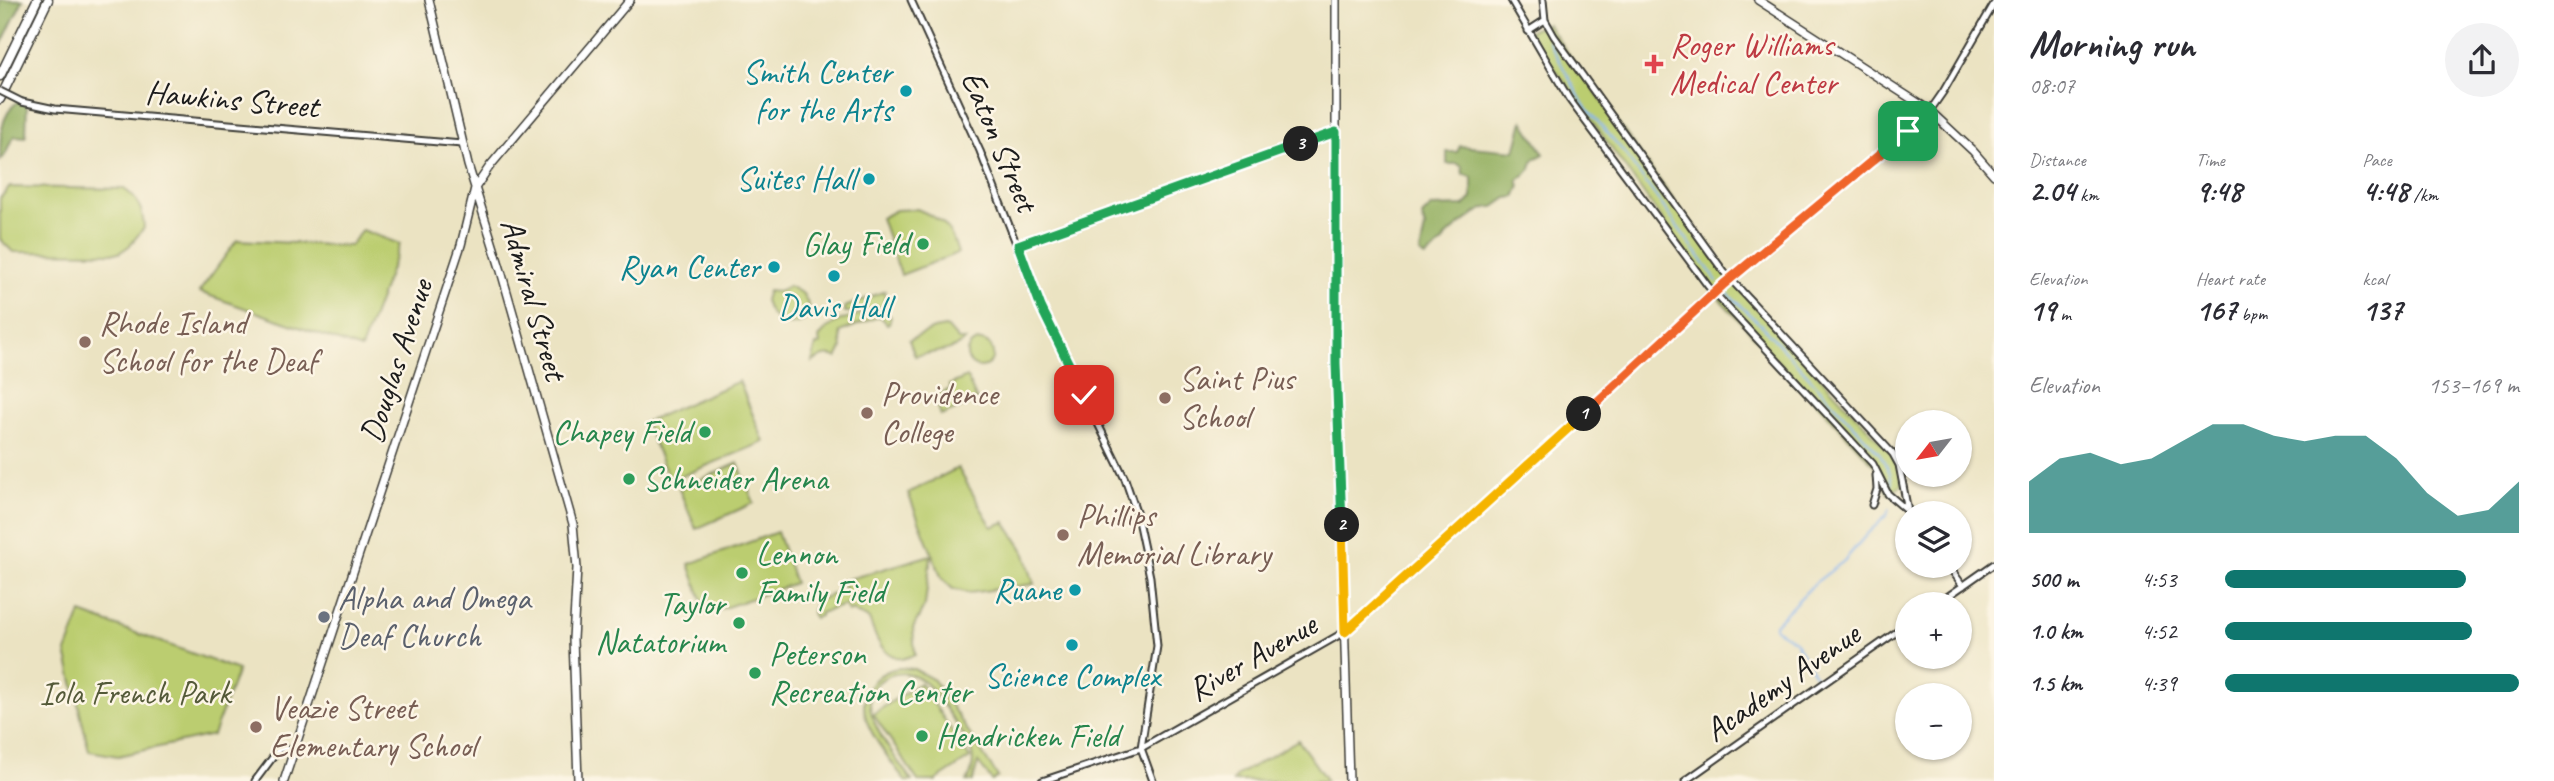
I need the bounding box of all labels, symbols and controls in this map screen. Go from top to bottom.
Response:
text: Morning run [2029,21,2195,68]
button: share [2445,23,2519,97]
place label: Roger Williams Medical Center [1670,24,1840,104]
place label: Smith Center for the Arts [742,51,895,131]
marker: Roger Williams Medical Center [1644,54,1664,74]
street label: Eaton Street [952,64,1050,220]
street label: Hawkins Street [144,71,323,128]
text: 08:07 [2029,71,2075,100]
marker: Smith Center for the Arts [898,83,914,99]
pin [1878,101,1938,161]
icon: arrive [1889,112,1927,150]
pin: 3 [1284,127,1318,162]
text: 3 [1296,131,1305,155]
text: Distance [2029,148,2086,172]
text: Time [2196,148,2225,172]
text: Pace [2362,148,2392,172]
place label: Suites Hall [736,158,860,200]
marker: Suites Hall [861,171,877,187]
text: 2.04 [2029,172,2075,210]
text: 9:48 [2196,172,2242,210]
text: 4:48 [2362,172,2409,210]
text: km [2075,183,2099,207]
text: /km [2409,183,2438,207]
street label: Admiral Street [491,214,578,387]
place label: Glay Field [803,223,914,265]
marker: Glay Field [915,236,931,252]
place label: Ryan Center [619,246,762,288]
marker: Ryan Center [766,259,782,275]
text: Elevation [2029,267,2087,291]
text: Heart rate [2196,267,2265,291]
text: kcal [2362,267,2387,291]
marker: Davis Hall [826,268,842,284]
street label: Douglas Avenue [350,272,443,448]
place label: Davis Hall [778,286,896,328]
text: 19 [2029,291,2056,329]
text: 167 [2196,291,2237,329]
text: 137 [2362,291,2403,329]
place label: Rhode Island School for the Deaf [99,302,323,382]
text: m [2056,302,2071,326]
text: bpm [2237,302,2267,326]
marker: Rhode Island School for the Deaf [77,334,93,350]
place label: Saint Pius School [1179,358,1297,438]
pin [1054,365,1114,425]
text: Elevation [2029,371,2100,400]
text: 153–169 m [2428,371,2519,400]
place label: Providence College [881,373,1000,453]
icon: check [1065,376,1103,414]
marker: Saint Pius School [1157,390,1173,406]
pin: 1 [1566,396,1602,432]
text: 1 [1579,401,1588,425]
marker: Providence College [859,405,875,421]
north arrow [1895,410,1972,486]
map controls [1895,410,1972,760]
place label: Chapey Field [552,411,696,453]
marker: Chapey Field [697,424,713,440]
place label: Schneider Arena [643,458,829,500]
marker: Schneider Arena [621,471,637,487]
place label: Phillips Memorial Library [1077,495,1274,575]
button: layers [1895,501,1972,578]
pin: 2 [1324,508,1360,542]
text: 2 [1337,512,1346,536]
marker: Phillips Memorial Library [1055,527,1071,543]
place label: Lennon Family Field [756,533,890,613]
marker: Lennon Family Field [734,565,750,581]
text: 500 m [2029,565,2078,594]
text: 4:53 [2141,565,2177,594]
place label: Ruane [993,569,1063,611]
place label: Alpha and Omega Deaf Church [338,577,533,657]
marker: Ruane [1067,582,1083,598]
place label: Taylor Natatorium [595,583,728,663]
button: + [1895,592,1972,669]
street label: River Avenue [1180,602,1326,711]
marker: Alpha and Omega Deaf Church [316,609,332,625]
street label: Academy Avenue [1696,612,1870,751]
marker: Taylor Natatorium [731,615,747,631]
text: 1.0 km [2029,617,2083,646]
text: 4:52 [2141,617,2177,646]
place label: Peterson Recreation Center [769,633,974,713]
marker: Science Complex [1064,637,1080,653]
place label: Science Complex [984,655,1163,697]
marker: Peterson Recreation Center [747,665,763,681]
text: 1.5 km [2029,669,2082,698]
text: 4:39 [2141,669,2177,698]
park label: Iola French Park [40,672,233,714]
button: − [1895,683,1972,760]
place label: Veazie Street Elementary School [270,687,481,767]
place label: Hendricken Field [936,715,1124,757]
marker: Veazie Street Elementary School [248,719,264,735]
marker: Hendricken Field [914,728,930,744]

